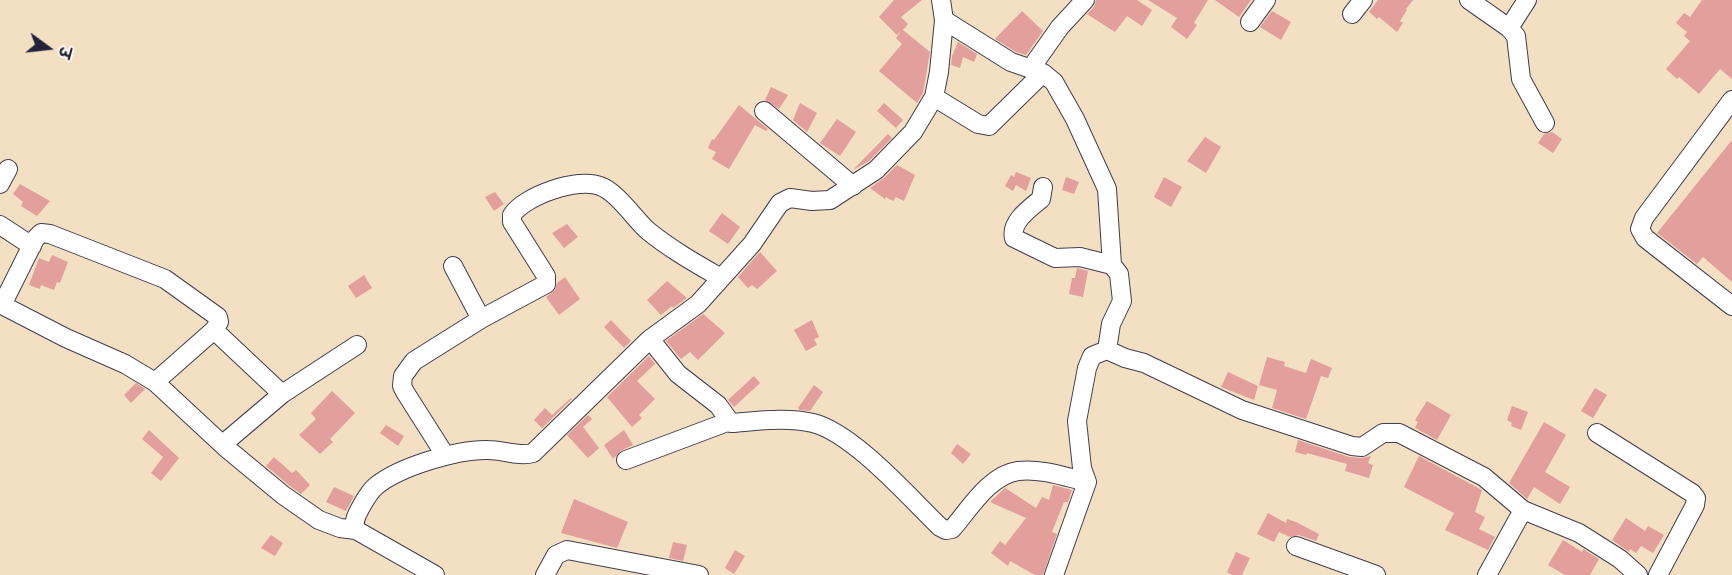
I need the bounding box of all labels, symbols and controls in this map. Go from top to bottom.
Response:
north arrow [18,18,78,78]
text: उ [53,45,77,61]

